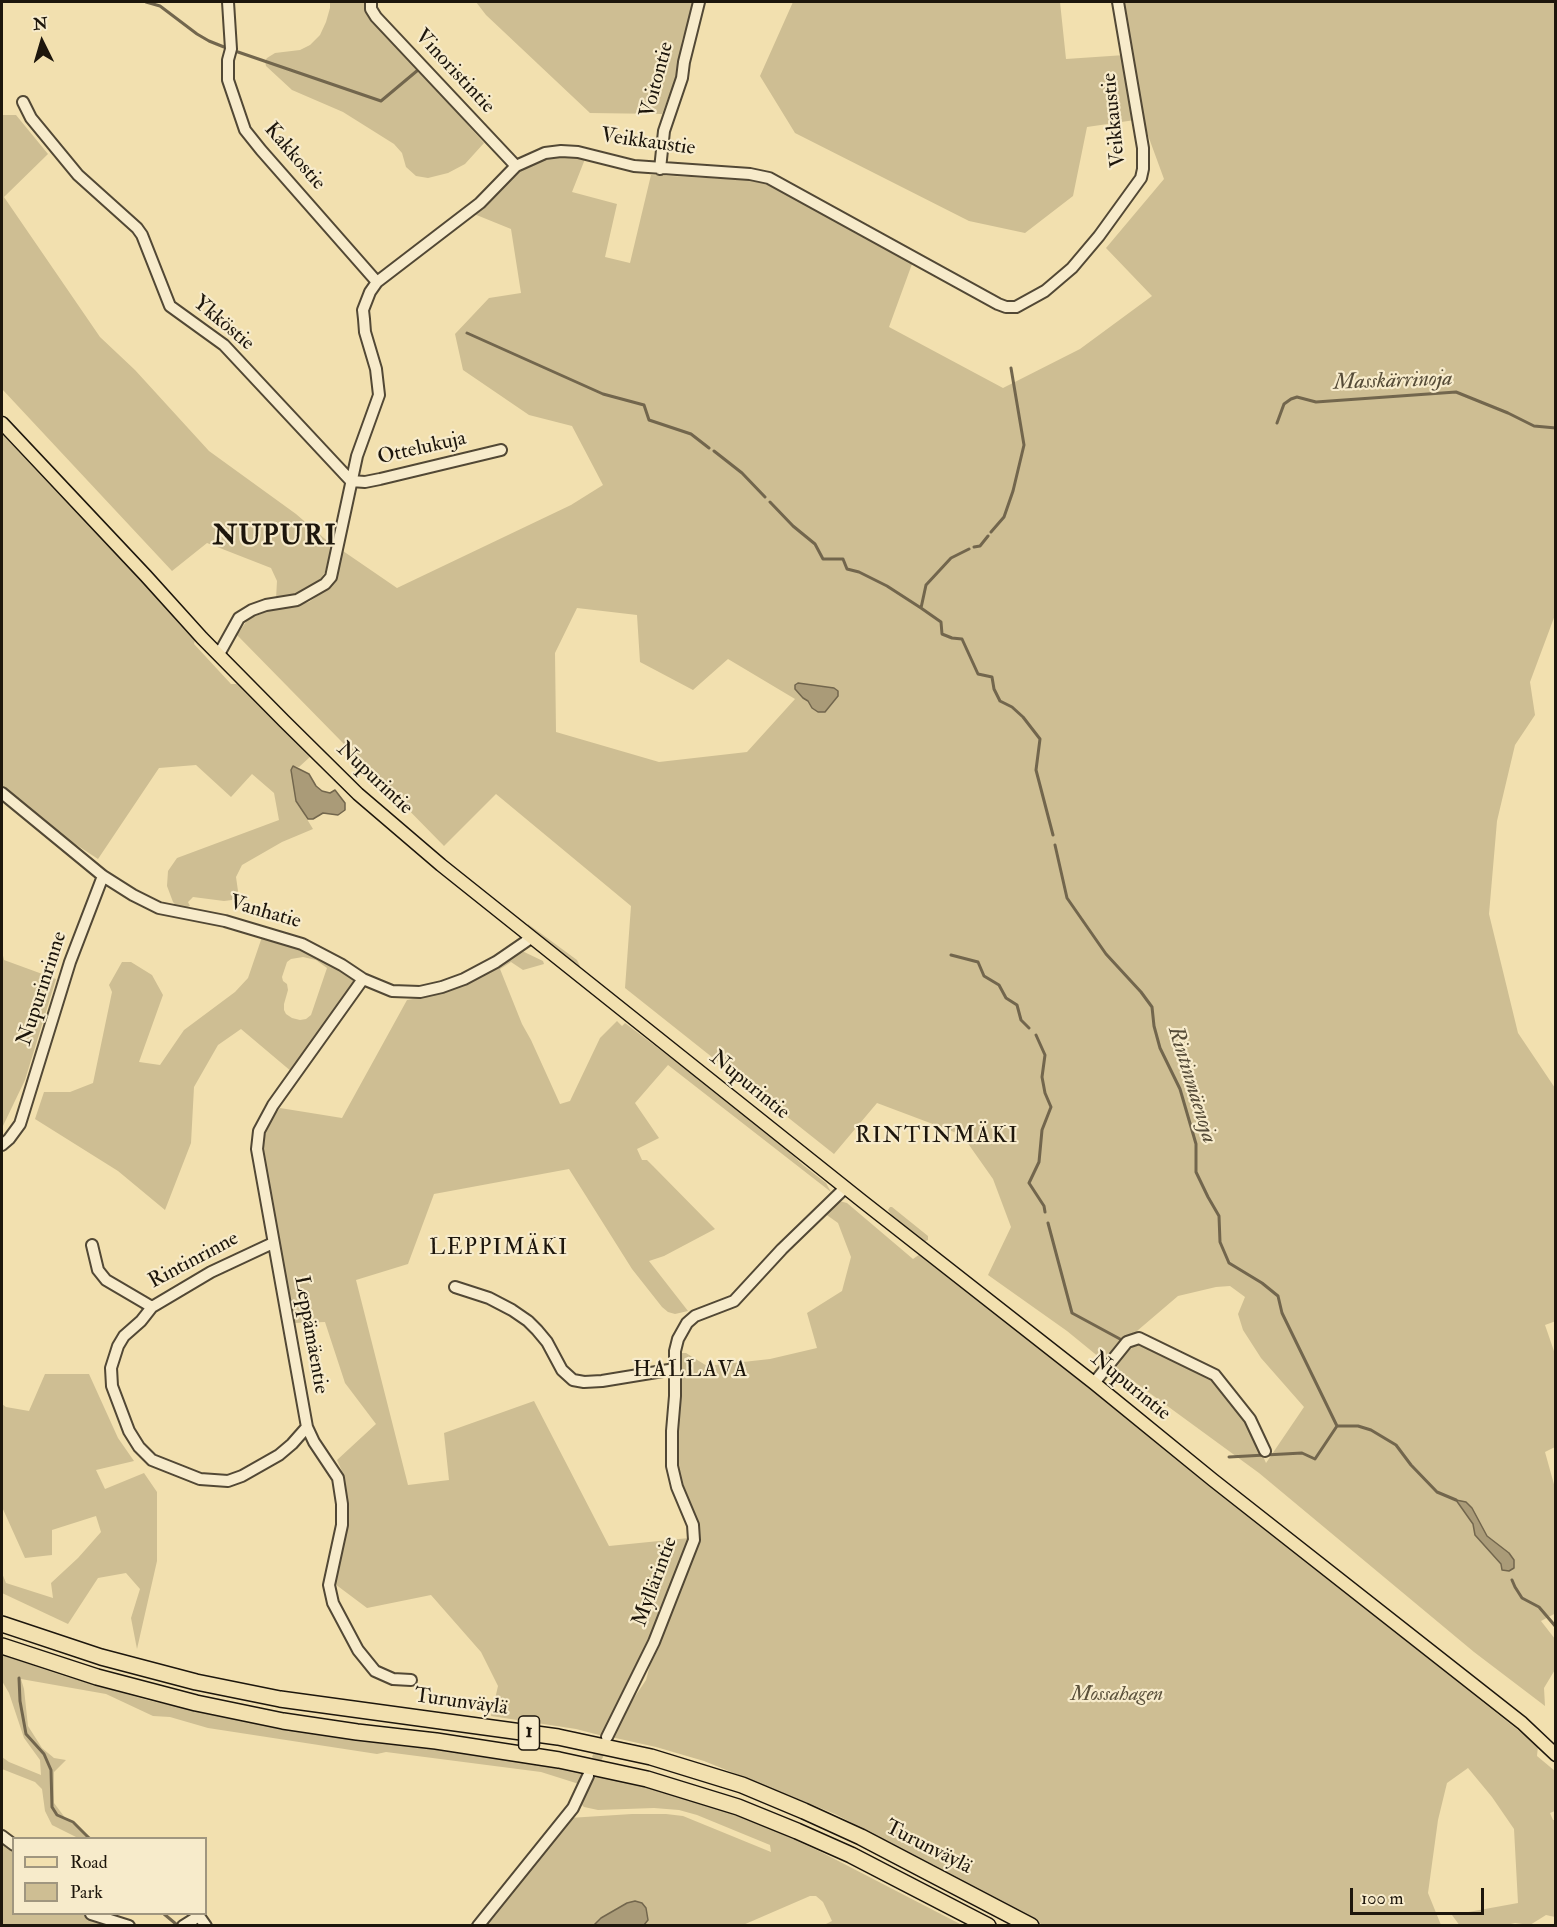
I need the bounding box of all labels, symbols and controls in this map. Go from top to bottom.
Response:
north arrow [12,12,72,72]
text: N [32,13,48,35]
street label: Vinoristintie [409,25,499,119]
street label: Voitontie [636,39,680,121]
street label: Veikkaustie [1098,71,1132,169]
street label: Kakkostie [258,118,330,196]
street label: Veikkaustie [599,124,697,162]
street label: Ykköstie [187,291,259,357]
water label: Masskärrinoja [1333,367,1453,397]
street label: Ottelukuja [375,427,469,471]
district label: NUPURI [213,522,337,554]
street label: Nupurintie [330,737,418,821]
street label: Vanhatie [226,891,304,935]
street label: Nupurinrinne [13,929,73,1049]
water label: Rintinmäenoja [1161,1023,1221,1147]
street label: Nupurintie [704,1046,794,1126]
district label: RINTINMÄKI [855,1124,1019,1150]
street label: Rintinrinne [145,1227,243,1295]
district label: LEPPIMÄKI [429,1236,569,1262]
street label: Leppämäentie [287,1274,333,1396]
street label: Nupurintie [1085,1347,1175,1427]
district label: HALLAVA [633,1358,749,1384]
street label: Myllärintie [628,1534,684,1630]
park label: Mossahagen [1071,1682,1163,1708]
street label: Turunväylä [413,1684,509,1722]
road number: 1 [518,1716,540,1750]
street label: Turunväylä [880,1815,976,1881]
legend [12,1837,207,1915]
text: Road [70,1851,108,1874]
scale bar [1353,1876,1486,1914]
text: Park [70,1881,103,1904]
text: 100 m [1361,1887,1404,1910]

